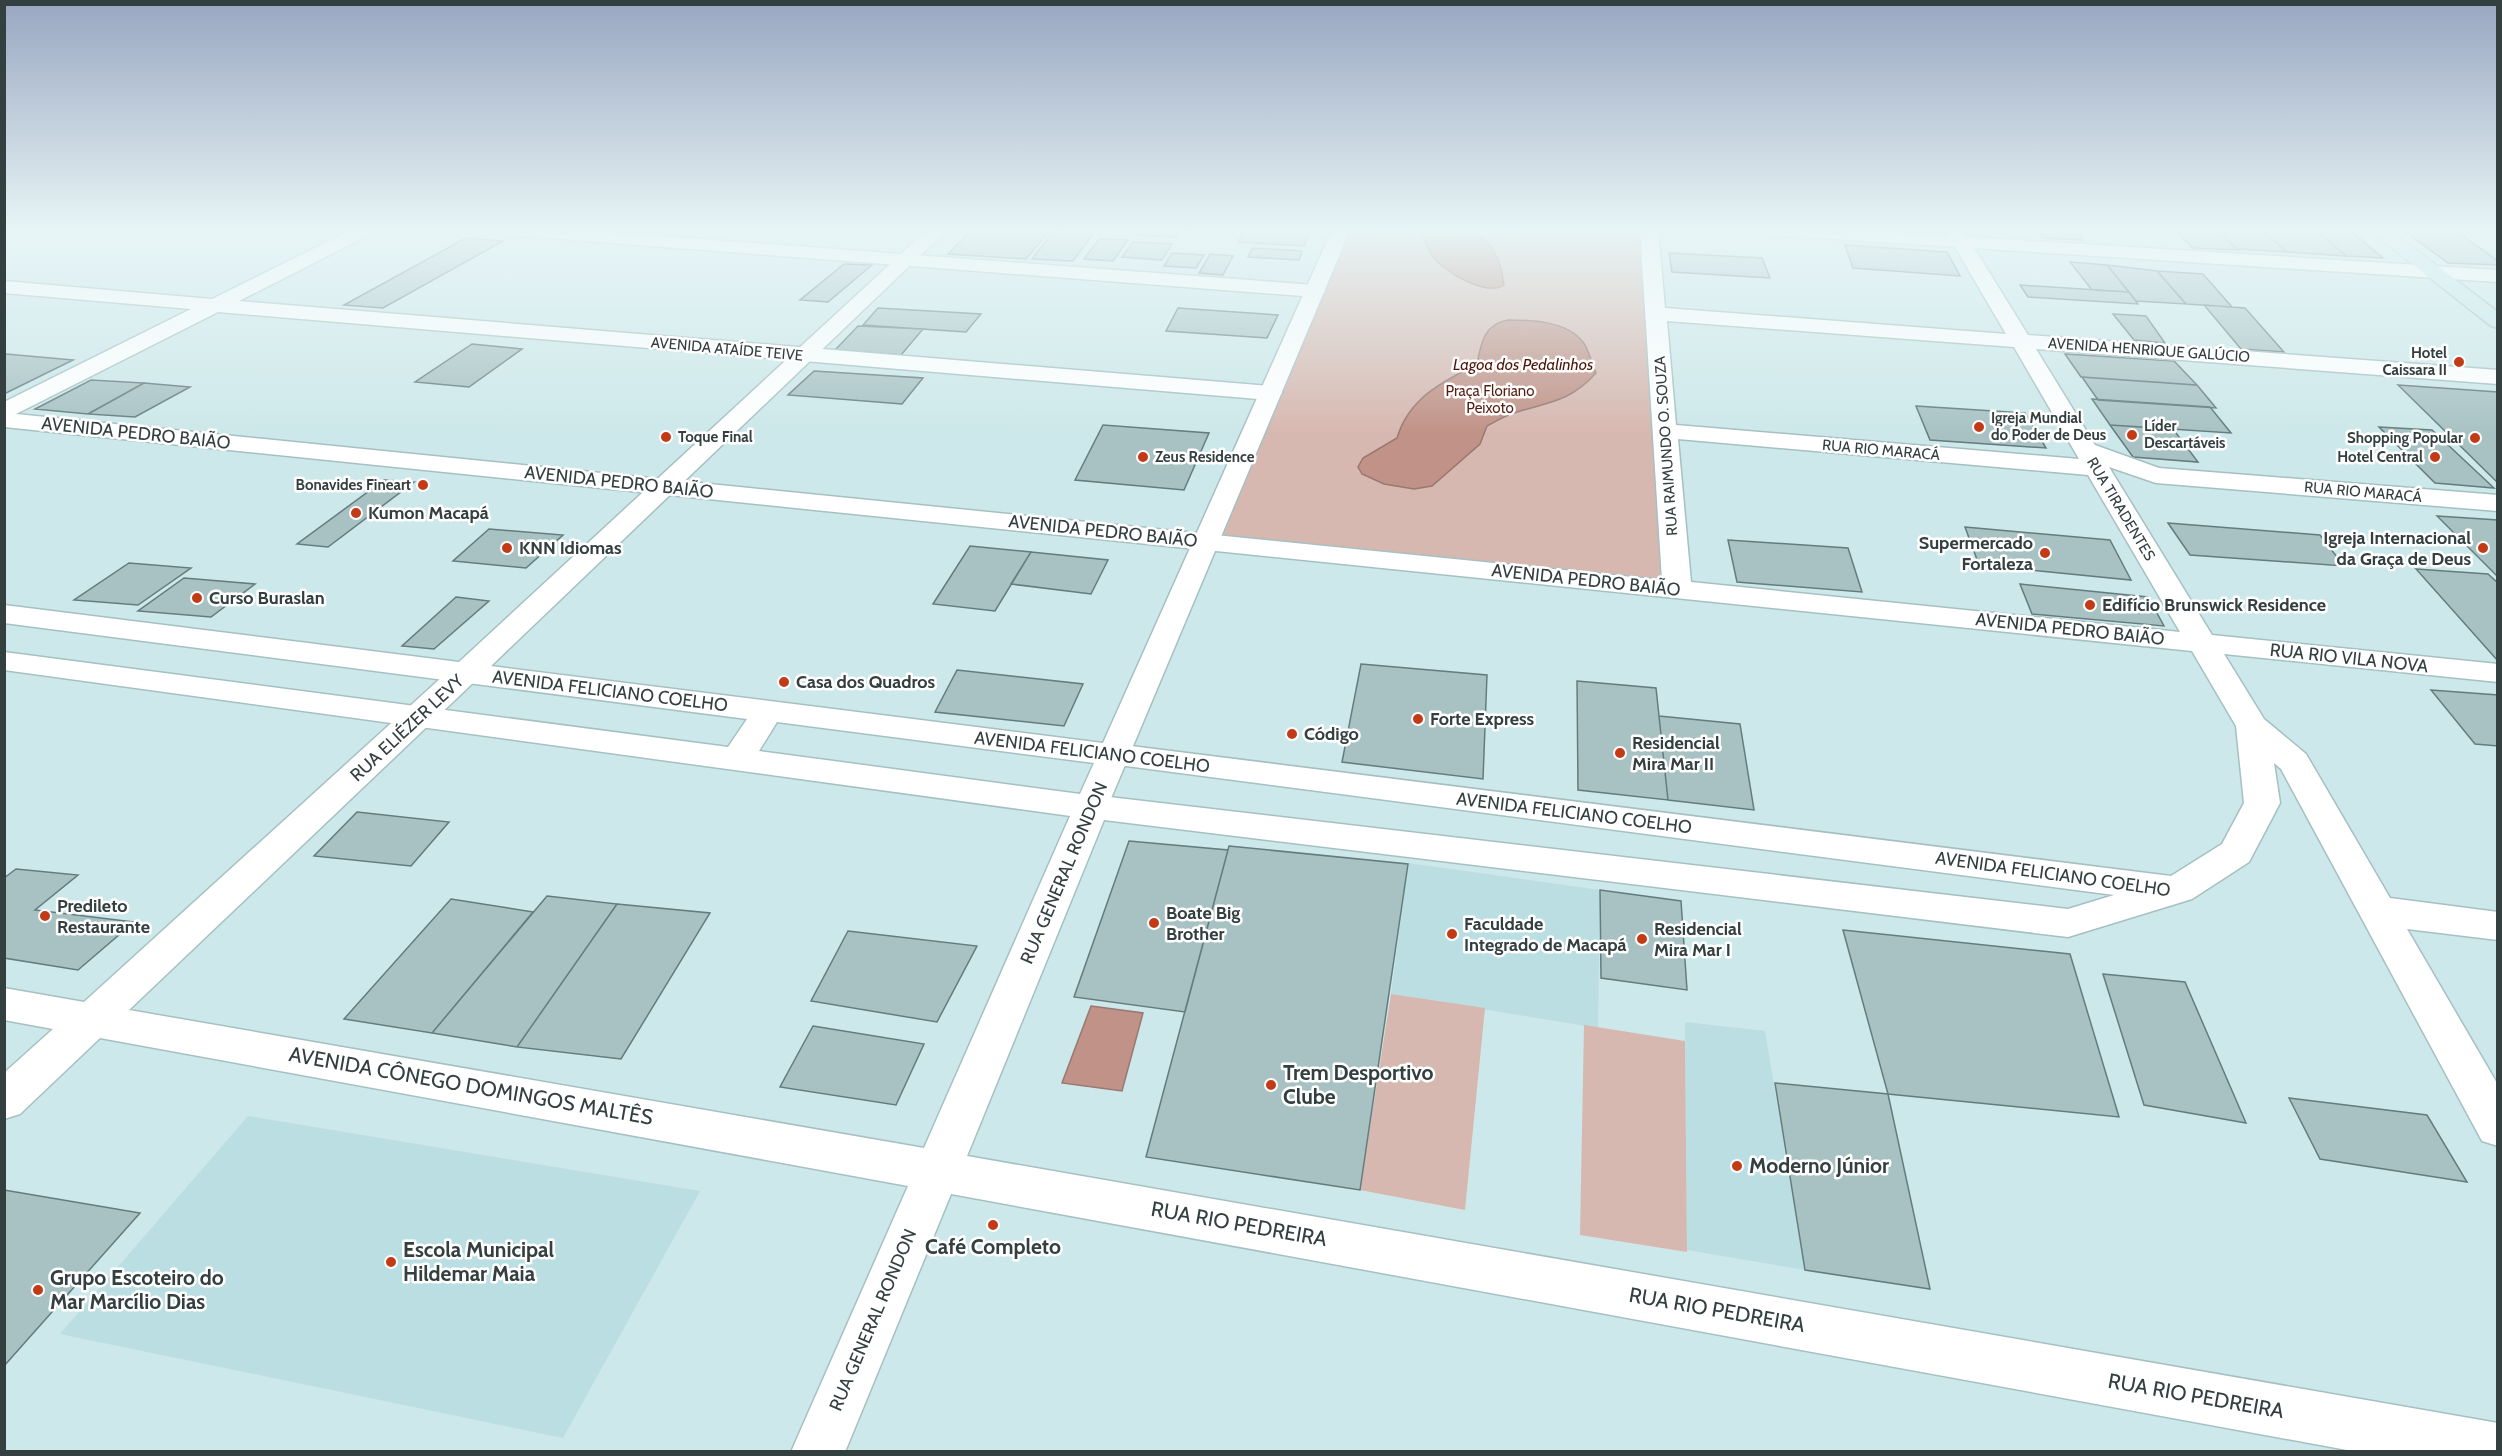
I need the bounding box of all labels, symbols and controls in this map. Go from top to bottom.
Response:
street label: AVENIDA ATAÍDE TEIVE [650,332,804,365]
street label: AVENIDA HENRIQUE GALÚCIO [2048,333,2251,366]
place label: Hotel Caissara II [2382,344,2447,379]
water label: Lagoa dos Pedalinhos [1453,355,1593,374]
street label: RUA RAIMUNDO O. SOUZA [1651,355,1681,536]
marker: Hotel Caissara II [2452,355,2466,369]
park label: Praça Floriano Peixoto [1446,382,1535,417]
place label: Igreja Mundial do Poder de Deus [1991,409,2106,444]
street label: AVENIDA PEDRO BAIÃO [41,412,232,454]
place label: Líder Descartáveis [2144,417,2225,452]
marker: Igreja Mundial do Poder de Deus [1972,420,1986,434]
place label: Toque Final [678,428,753,446]
marker: Líder Descartáveis [2125,428,2139,442]
place label: Shopping Popular [2347,429,2463,447]
marker: Toque Final [659,430,673,444]
marker: Shopping Popular [2468,431,2482,445]
street label: RUA RIO MARACÁ [1821,435,1941,464]
place label: Zeus Residence [1155,448,1255,466]
place label: Hotel Central [2337,448,2423,466]
marker: Zeus Residence [1136,450,1150,464]
marker: Hotel Central [2428,450,2442,464]
street label: RUA TIRADENTES [2083,454,2159,564]
street label: AVENIDA PEDRO BAIÃO [524,461,715,503]
place label: Bonavides Fineart [296,476,411,494]
street label: RUA RIO MARACÁ [2303,477,2423,506]
marker: Bonavides Fineart [416,478,430,492]
place label: Kumon Macapá [368,502,489,524]
marker: Kumon Macapá [349,506,363,520]
street label: AVENIDA PEDRO BAIÃO [1008,510,1199,552]
place label: Igreja Internacional da Graça de Deus [2323,527,2471,570]
place label: Supermercado Fortaleza [1919,532,2033,575]
place label: KNN Idiomas [519,537,622,559]
marker: KNN Idiomas [500,541,514,555]
marker: Igreja Internacional da Graça de Deus [2476,541,2490,555]
marker: Supermercado Fortaleza [2038,546,2052,560]
street label: AVENIDA PEDRO BAIÃO [1491,559,1682,601]
place label: Curso Buraslan [209,587,325,609]
marker: Curso Buraslan [190,591,204,605]
place label: Edifício Brunswick Residence [2102,594,2326,616]
marker: Edifício Brunswick Residence [2083,598,2097,612]
street label: AVENIDA PEDRO BAIÃO [1975,608,2166,650]
street label: RUA RIO VILA NOVA [2269,639,2429,677]
street label: AVENIDA FELICIANO COELHO [491,666,729,716]
street label: RUA ELIÉZER LEVY [346,669,469,786]
place label: Casa dos Quadros [796,671,936,693]
marker: Casa dos Quadros [777,675,791,689]
place label: Forte Express [1430,708,1535,730]
marker: Forte Express [1411,712,1425,726]
place label: Código [1304,723,1359,745]
street label: AVENIDA FELICIANO COELHO [973,727,1211,777]
marker: Código [1285,727,1299,741]
place label: Residencial Mira Mar II [1632,732,1720,775]
marker: Residencial Mira Mar II [1613,746,1627,760]
street label: RUA GENERAL RONDON [1016,779,1112,967]
street label: AVENIDA FELICIANO COELHO [1455,788,1693,838]
street label: AVENIDA FELICIANO COELHO [1934,847,2172,901]
place label: Predileto Restaurante [57,895,150,938]
place label: Boate Big Brother [1166,902,1240,945]
marker: Predileto Restaurante [38,909,52,923]
place label: Faculdade Integrado de Macapá [1464,913,1627,956]
marker: Boate Big Brother [1147,916,1161,930]
place label: Residencial Mira Mar I [1654,918,1742,961]
marker: Faculdade Integrado de Macapá [1445,927,1459,941]
marker: Residencial Mira Mar I [1635,932,1649,946]
street label: AVENIDA CÔNEGO DOMINGOS MALTÊS [287,1041,655,1130]
place label: Trem Desportivo Clube [1283,1060,1434,1109]
marker: Trem Desportivo Clube [1264,1078,1278,1092]
place label: Moderno Júnior [1749,1153,1889,1178]
marker: Moderno Júnior [1730,1159,1744,1173]
street label: RUA RIO PEDREIRA [1149,1196,1329,1251]
marker: Café Completo [986,1218,1000,1232]
street label: RUA GENERAL RONDON [825,1226,921,1414]
place label: Café Completo [925,1234,1061,1259]
place label: Escola Municipal Hildemar Maia [403,1237,554,1286]
marker: Escola Municipal Hildemar Maia [384,1255,398,1269]
place label: Grupo Escoteiro do Mar Marcílio Dias [50,1265,224,1314]
street label: RUA RIO PEDREIRA [1627,1282,1807,1337]
marker: Grupo Escoteiro do Mar Marcílio Dias [31,1283,45,1297]
street label: RUA RIO PEDREIRA [2106,1368,2286,1423]

